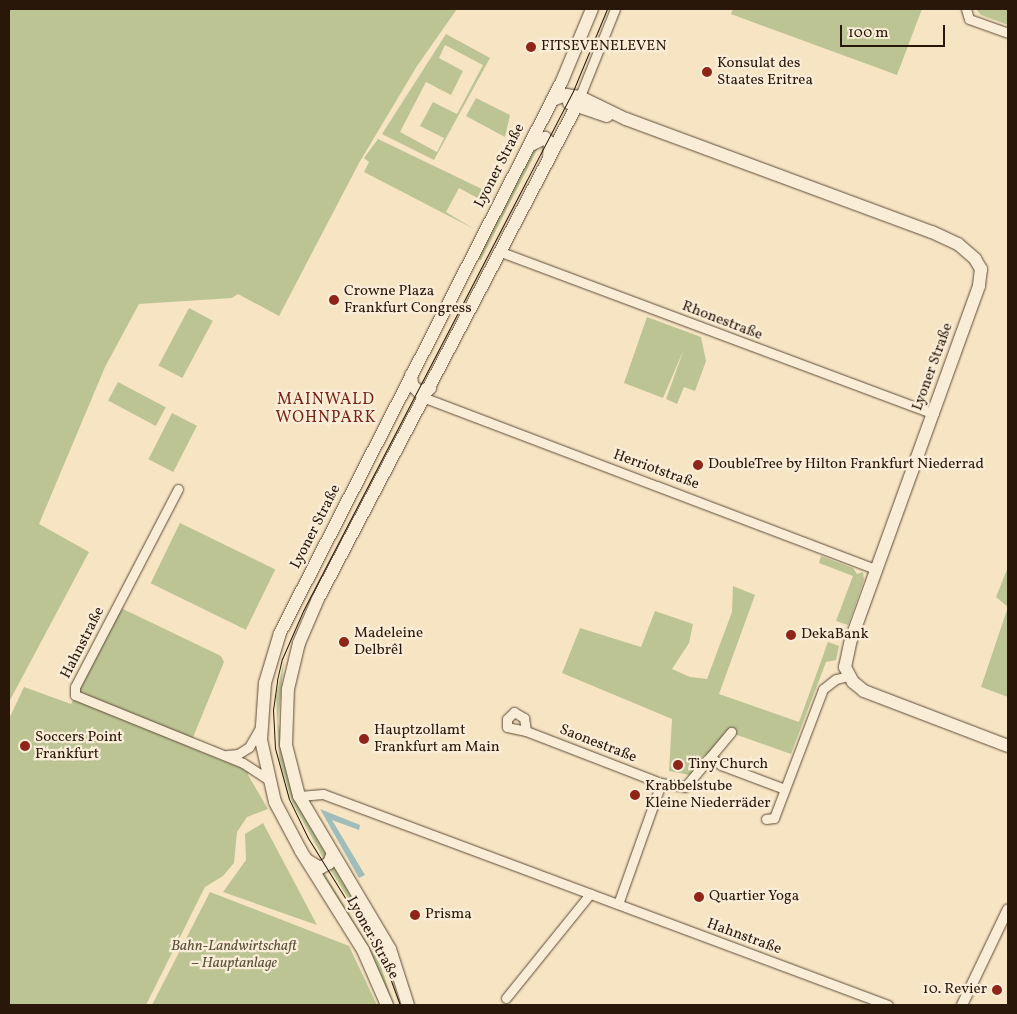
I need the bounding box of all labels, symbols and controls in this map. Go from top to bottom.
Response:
scale bar [842,15,947,47]
text: 100 m [848,23,888,44]
place label: FITSEVENELEVEN [541,38,667,56]
marker: FITSEVENELEVEN [525,41,537,53]
place label: Konsulat des Staates Eritrea [717,54,813,89]
marker: Konsulat des Staates Eritrea [701,66,713,78]
street label: Lyoner Straße [471,121,529,211]
place label: Crowne Plaza Frankfurt Congress [344,282,472,317]
marker: Crowne Plaza Frankfurt Congress [328,294,340,306]
street label: Rhonestraße [679,297,765,345]
street label: Lyoner Straße [909,321,957,413]
district label: MAINWALD WOHNPARK [275,390,377,428]
street label: Herriotstraße [611,446,701,494]
place label: DoubleTree by Hilton Frankfurt Niederrad [708,456,984,474]
marker: DoubleTree by Hilton Frankfurt Niederrad [692,459,704,471]
street label: Lyoner Straße [287,482,345,572]
street label: Hahnstraße [57,604,109,682]
place label: Madeleine Delbrêl [354,624,423,659]
place label: DekaBank [801,626,869,644]
marker: DekaBank [785,629,797,641]
marker: Madeleine Delbrêl [338,636,350,648]
place label: Hauptzollamt Frankfurt am Main [374,721,500,756]
street label: Saonestraße [557,721,639,767]
place label: Soccers Point Frankfurt [35,728,123,763]
marker: Hauptzollamt Frankfurt am Main [358,733,370,745]
marker: Soccers Point Frankfurt [19,740,31,752]
place label: Tiny Church [688,756,769,774]
marker: Tiny Church [672,759,684,771]
place label: Krabbelstube Kleine Niederräder [645,777,771,812]
marker: Krabbelstube Kleine Niederräder [629,789,641,801]
place label: Quartier Yoga [709,888,800,906]
marker: Quartier Yoga [693,891,705,903]
street label: Lyoner Straße [342,893,402,983]
place label: Prisma [425,906,472,924]
marker: Prisma [409,909,421,921]
street label: Hahnstraße [704,915,784,959]
park label: Bahn-Landwirtschaft – Hauptanlage [171,937,297,972]
place label: 10. Revier [923,981,987,999]
marker: 10. Revier [991,984,1003,996]

